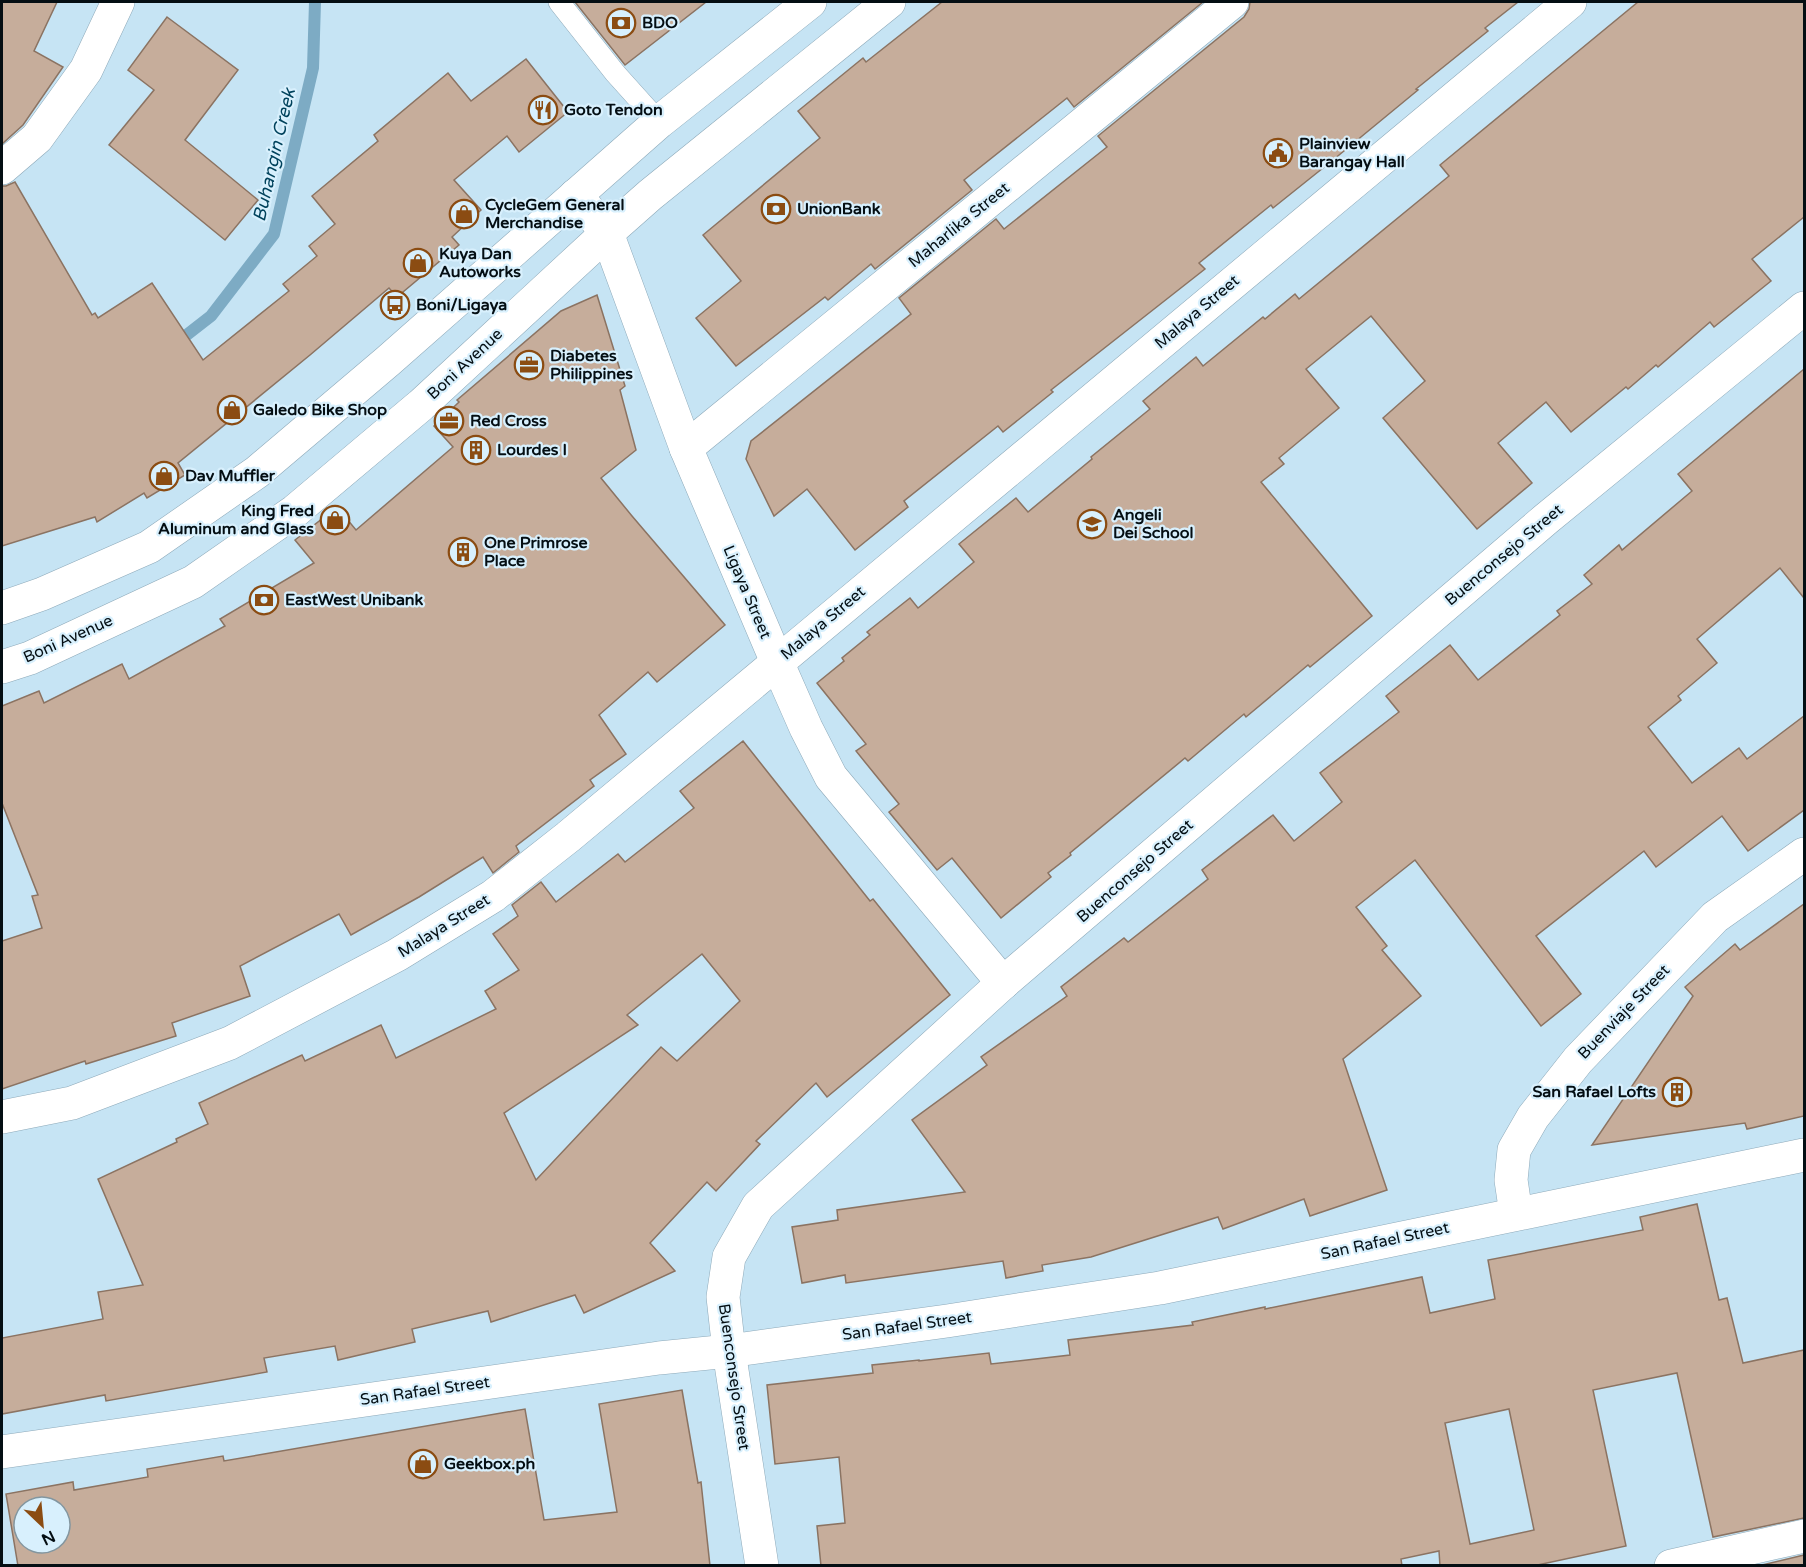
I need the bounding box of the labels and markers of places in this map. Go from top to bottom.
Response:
bank icon: BDO [605,7,637,39]
place label: BDO [642,13,678,33]
restaurant icon: Goto Tendon [527,94,559,126]
place label: Goto Tendon [564,100,663,120]
place label: Plainview Barangay Hall [1299,134,1405,172]
public building icon: Plainview Barangay Hall [1262,137,1294,169]
bank icon: UnionBank [760,193,792,225]
place label: CycleGem General Merchandise [485,195,624,233]
shop icon: CycleGem General Merchandise [448,198,480,230]
place label: UnionBank [797,199,881,219]
place label: Kuya Dan Autoworks [439,244,521,282]
shop icon: Kuya Dan Autoworks [402,247,434,279]
bus stop icon: Boni/Ligaya [379,289,411,321]
place label: Boni/Ligaya [416,295,507,315]
place label: Diabetes Philippines [550,346,633,384]
office icon: Diabetes Philippines [513,349,545,381]
shop icon: Galedo Bike Shop [216,394,248,426]
place label: Galedo Bike Shop [253,400,387,420]
office icon: Red Cross [433,405,465,437]
place label: Red Cross [470,411,547,431]
building icon: Lourdes I [460,434,492,466]
place label: Lourdes I [497,440,567,460]
shop icon: Dav Muffler [148,460,180,492]
place label: Dav Muffler [185,466,276,486]
place label: King Fred Aluminum and Glass [158,501,314,539]
shop icon: King Fred Aluminum and Glass [319,504,351,536]
place label: Angeli Dei School [1113,505,1193,543]
school or university icon: Angeli Dei School [1076,508,1108,540]
place label: One Primrose Place [484,533,588,571]
building icon: One Primrose Place [447,536,479,568]
bank icon: EastWest Unibank [248,584,280,616]
place label: EastWest Unibank [285,590,424,610]
building icon: San Rafael Lofts [1661,1076,1693,1108]
place label: San Rafael Lofts [1532,1082,1656,1102]
shop icon: Geekbox.ph [407,1448,439,1480]
place label: Geekbox.ph [444,1454,535,1474]

